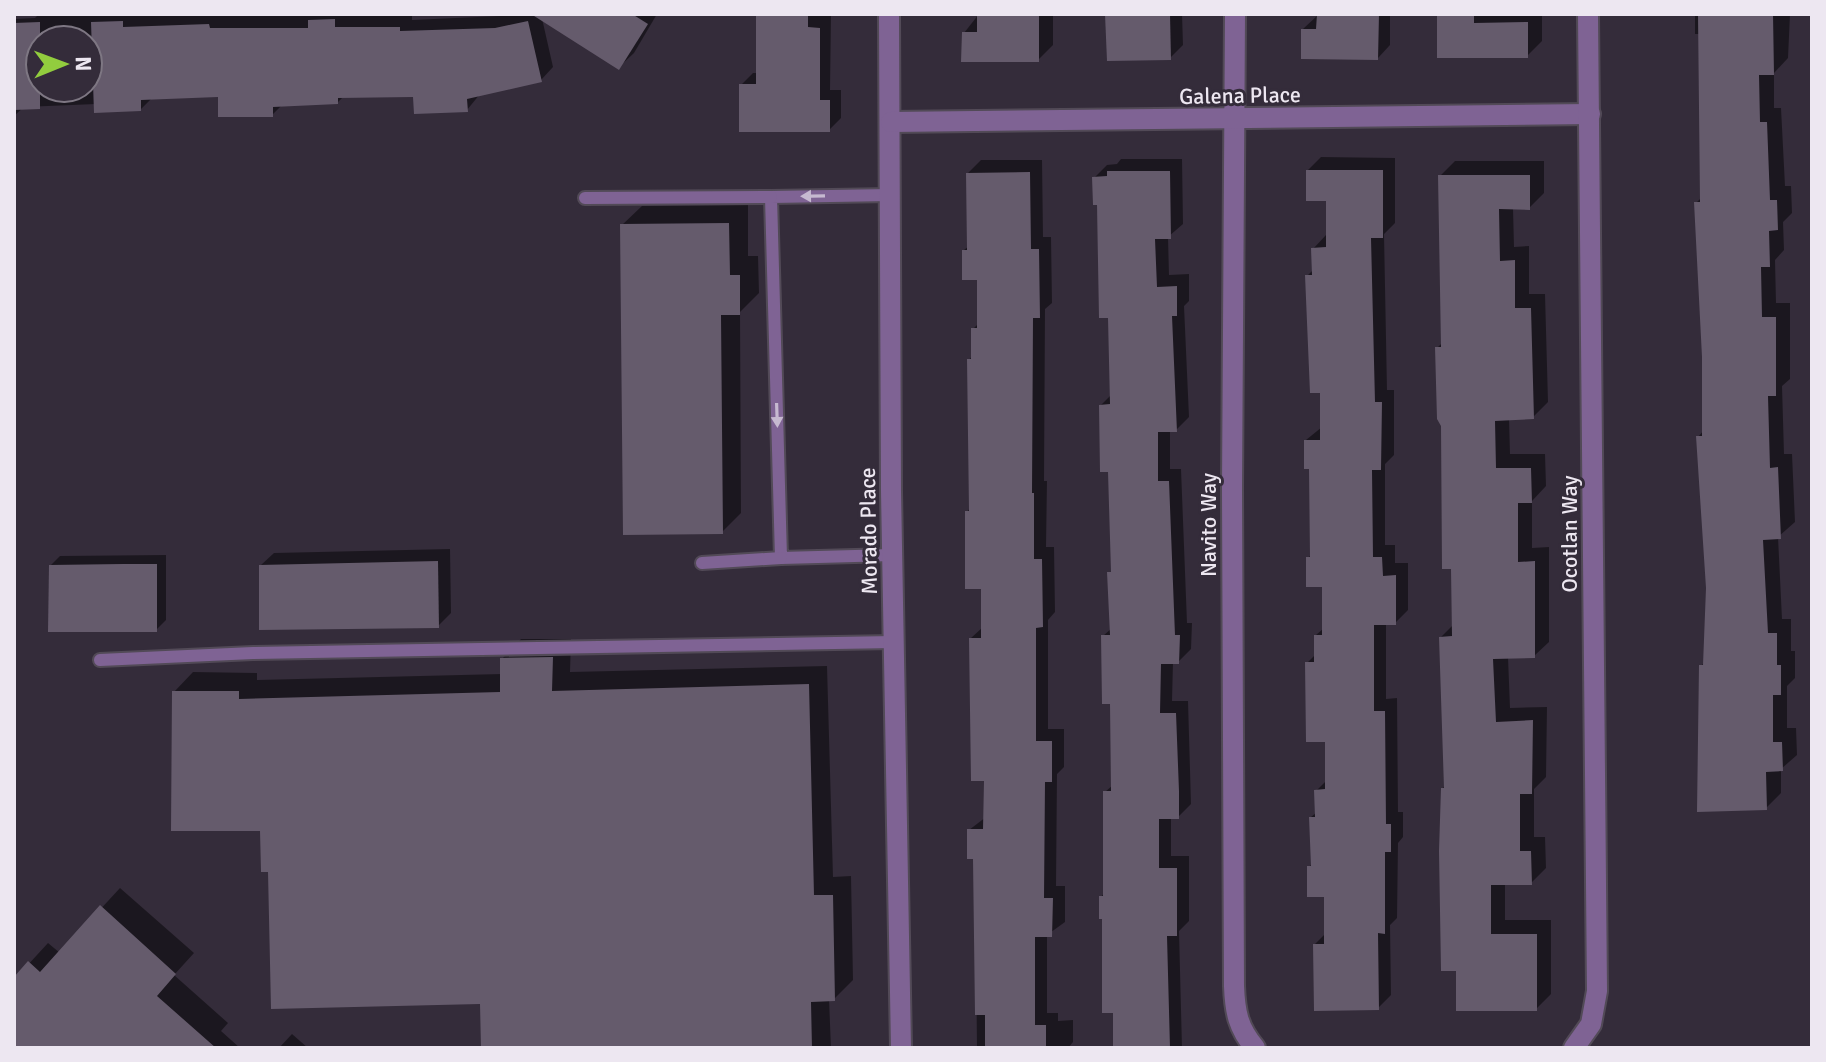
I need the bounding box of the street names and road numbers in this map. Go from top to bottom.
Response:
street label: Galena Place [1179,81,1301,110]
street label: Morado Place [854,467,883,595]
street label: Navito Way [1195,472,1222,577]
street label: Ocotlan Way [1556,475,1583,593]

